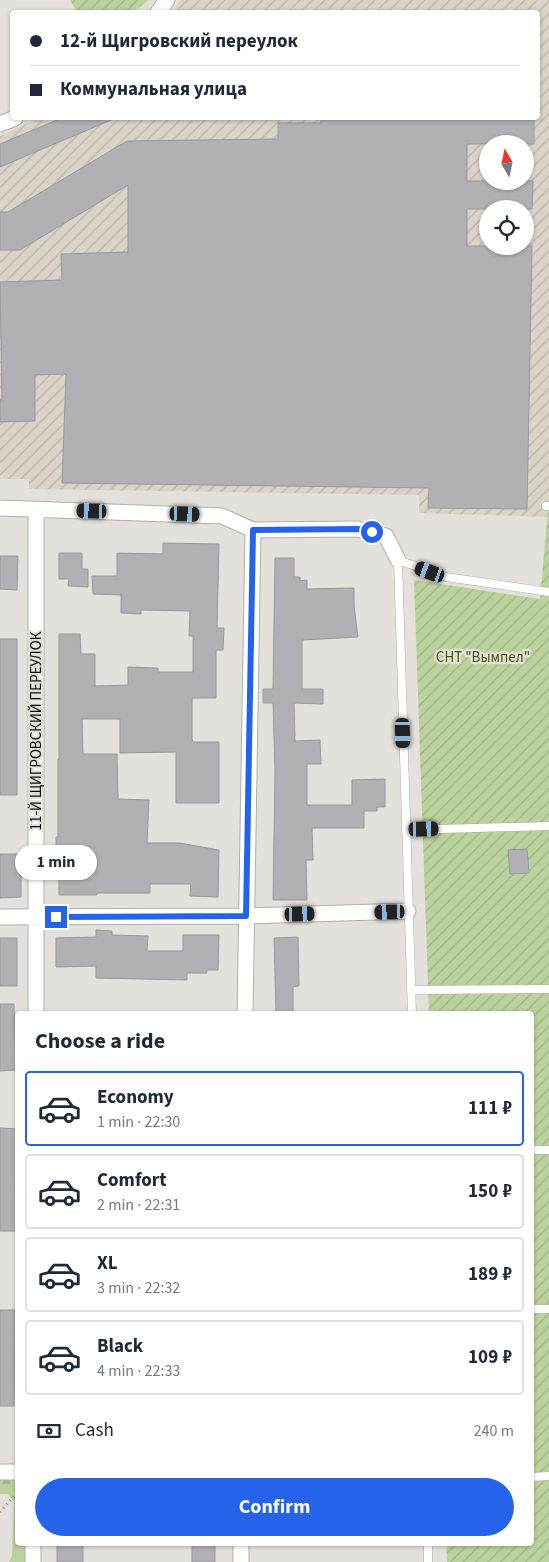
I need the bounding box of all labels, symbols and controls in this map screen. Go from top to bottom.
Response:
text: 12-й Щигровский переулок [60,28,298,55]
text: Коммунальная улица [60,76,247,103]
north arrow [479,135,534,190]
map controls [479,135,534,255]
button: locate [479,200,534,255]
car [76,503,107,519]
car [169,506,200,522]
route start [361,521,383,543]
car [413,560,446,584]
street label: 11-Й ЩИГРОВСКИЙ ПЕРЕУЛОК [26,631,47,830]
park label: СНТ "Вымпел" [436,647,530,668]
car [394,718,411,748]
car [408,821,439,837]
callout: 1 min [15,844,97,880]
text: 1 min [37,851,75,873]
car [374,904,405,920]
route end [45,906,67,928]
car [284,906,315,922]
text: Choose a ride [35,1025,165,1057]
text: Economy [97,1084,174,1111]
icon: car [37,1086,82,1131]
text: 111 ₽ [468,1095,512,1122]
text: 1 min · 22:30 [97,1111,180,1133]
text: Comfort [97,1167,167,1194]
icon: car [37,1169,82,1214]
text: 150 ₽ [468,1178,512,1205]
text: 2 min · 22:31 [97,1194,180,1216]
text: XL [97,1250,118,1277]
icon: car [37,1252,82,1297]
text: 189 ₽ [468,1261,512,1288]
text: 3 min · 22:32 [97,1277,180,1299]
text: Black [97,1333,143,1360]
icon: car [37,1335,82,1380]
text: 109 ₽ [468,1344,512,1371]
text: 4 min · 22:33 [97,1360,180,1382]
icon: cash [35,1417,63,1445]
text: Cash [75,1417,114,1444]
text: 240 m [474,1420,514,1442]
button: Confirm [35,1478,514,1536]

